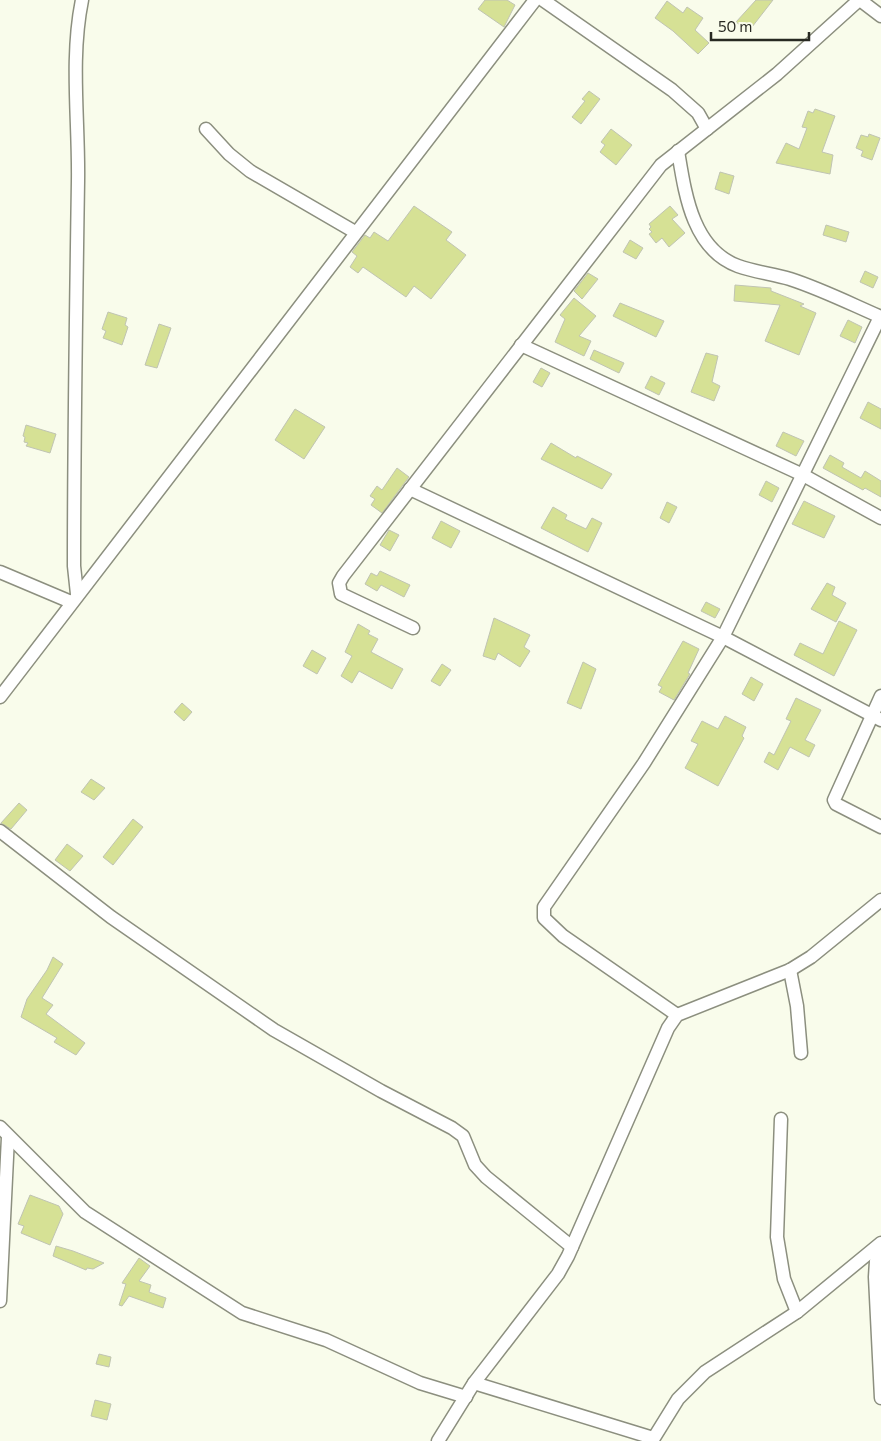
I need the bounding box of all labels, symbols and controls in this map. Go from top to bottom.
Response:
scale bar [711,10,808,42]
text: 50 m [718,17,752,35]

